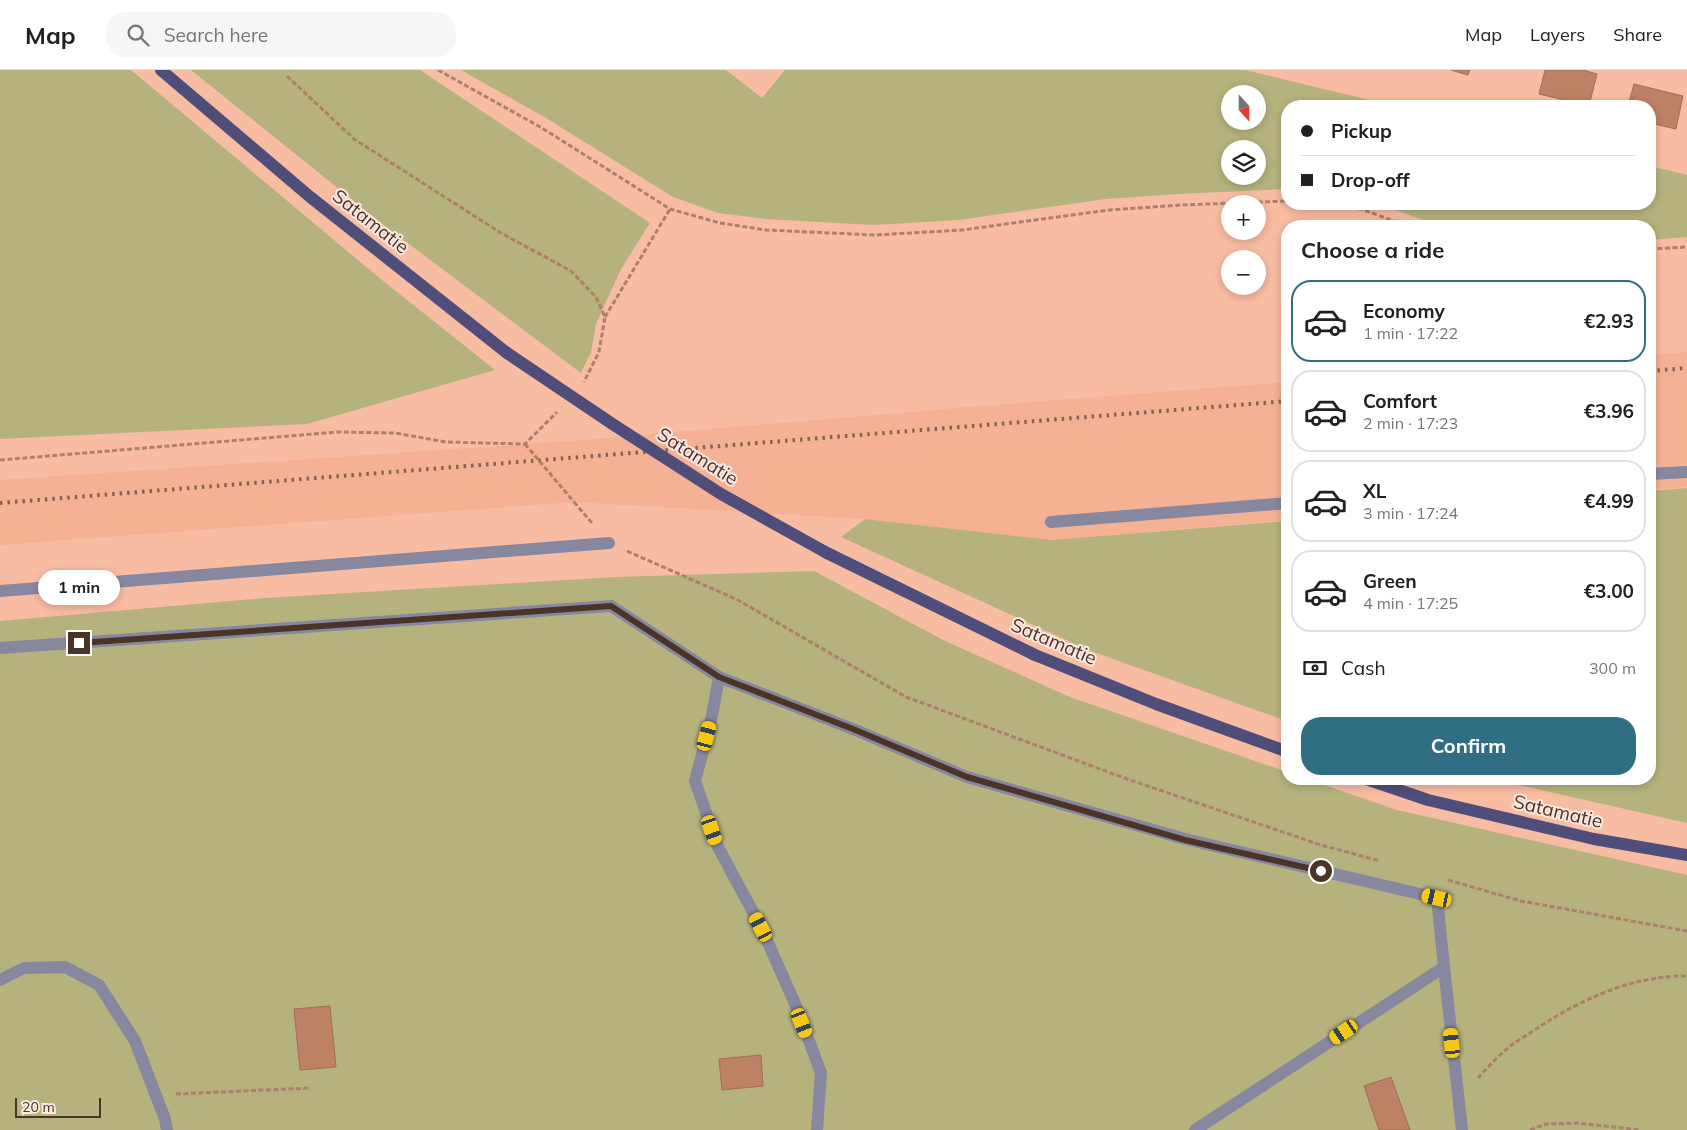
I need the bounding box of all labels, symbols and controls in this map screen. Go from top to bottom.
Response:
search box [106,12,456,57]
text: Map [25,20,76,50]
icon: search [124,21,152,49]
text: Search here [164,23,268,47]
text: Map [1465,23,1502,46]
text: Layers [1530,23,1585,46]
text: Share [1613,23,1662,46]
north arrow [1221,85,1266,130]
map controls [1221,85,1266,295]
text: Pickup [1331,119,1392,143]
button: layers [1221,140,1266,185]
text: Drop-off [1331,168,1409,192]
street label: Satamatie [328,184,414,258]
button: + [1221,195,1266,240]
text: Choose a ride [1301,236,1444,264]
button: − [1221,250,1266,295]
icon: car [1303,299,1348,344]
text: Economy [1363,299,1445,323]
text: €2.93 [1584,309,1634,333]
text: 1 min · 17:22 [1363,323,1458,343]
icon: car [1303,389,1348,434]
text: Comfort [1363,389,1437,413]
text: €3.96 [1584,399,1634,423]
text: 2 min · 17:23 [1363,413,1458,433]
street label: Satamatie [653,422,743,490]
icon: car [1303,479,1348,524]
text: XL [1363,479,1386,503]
text: €4.99 [1584,489,1634,513]
text: 3 min · 17:24 [1363,503,1458,523]
icon: car [1303,569,1348,614]
text: Green [1363,569,1417,593]
callout: 1 min [38,570,120,606]
text: 1 min [58,577,100,597]
text: €3.00 [1584,579,1634,603]
text: 4 min · 17:25 [1363,593,1458,613]
street label: Satamatie [1007,612,1101,670]
route end [68,632,90,654]
icon: cash [1301,654,1329,682]
text: Cash [1341,656,1386,680]
text: 300 m [1589,658,1636,678]
button: Confirm [1301,717,1636,775]
car [695,720,718,752]
street label: Satamatie [1511,789,1605,833]
car [700,813,723,847]
route start [1310,860,1332,882]
car [1420,887,1453,909]
car [747,910,774,944]
car [789,1006,814,1040]
car [1327,1017,1360,1047]
car [1442,1027,1461,1059]
scale bar [15,1095,101,1118]
text: 20 m [22,1098,55,1116]

